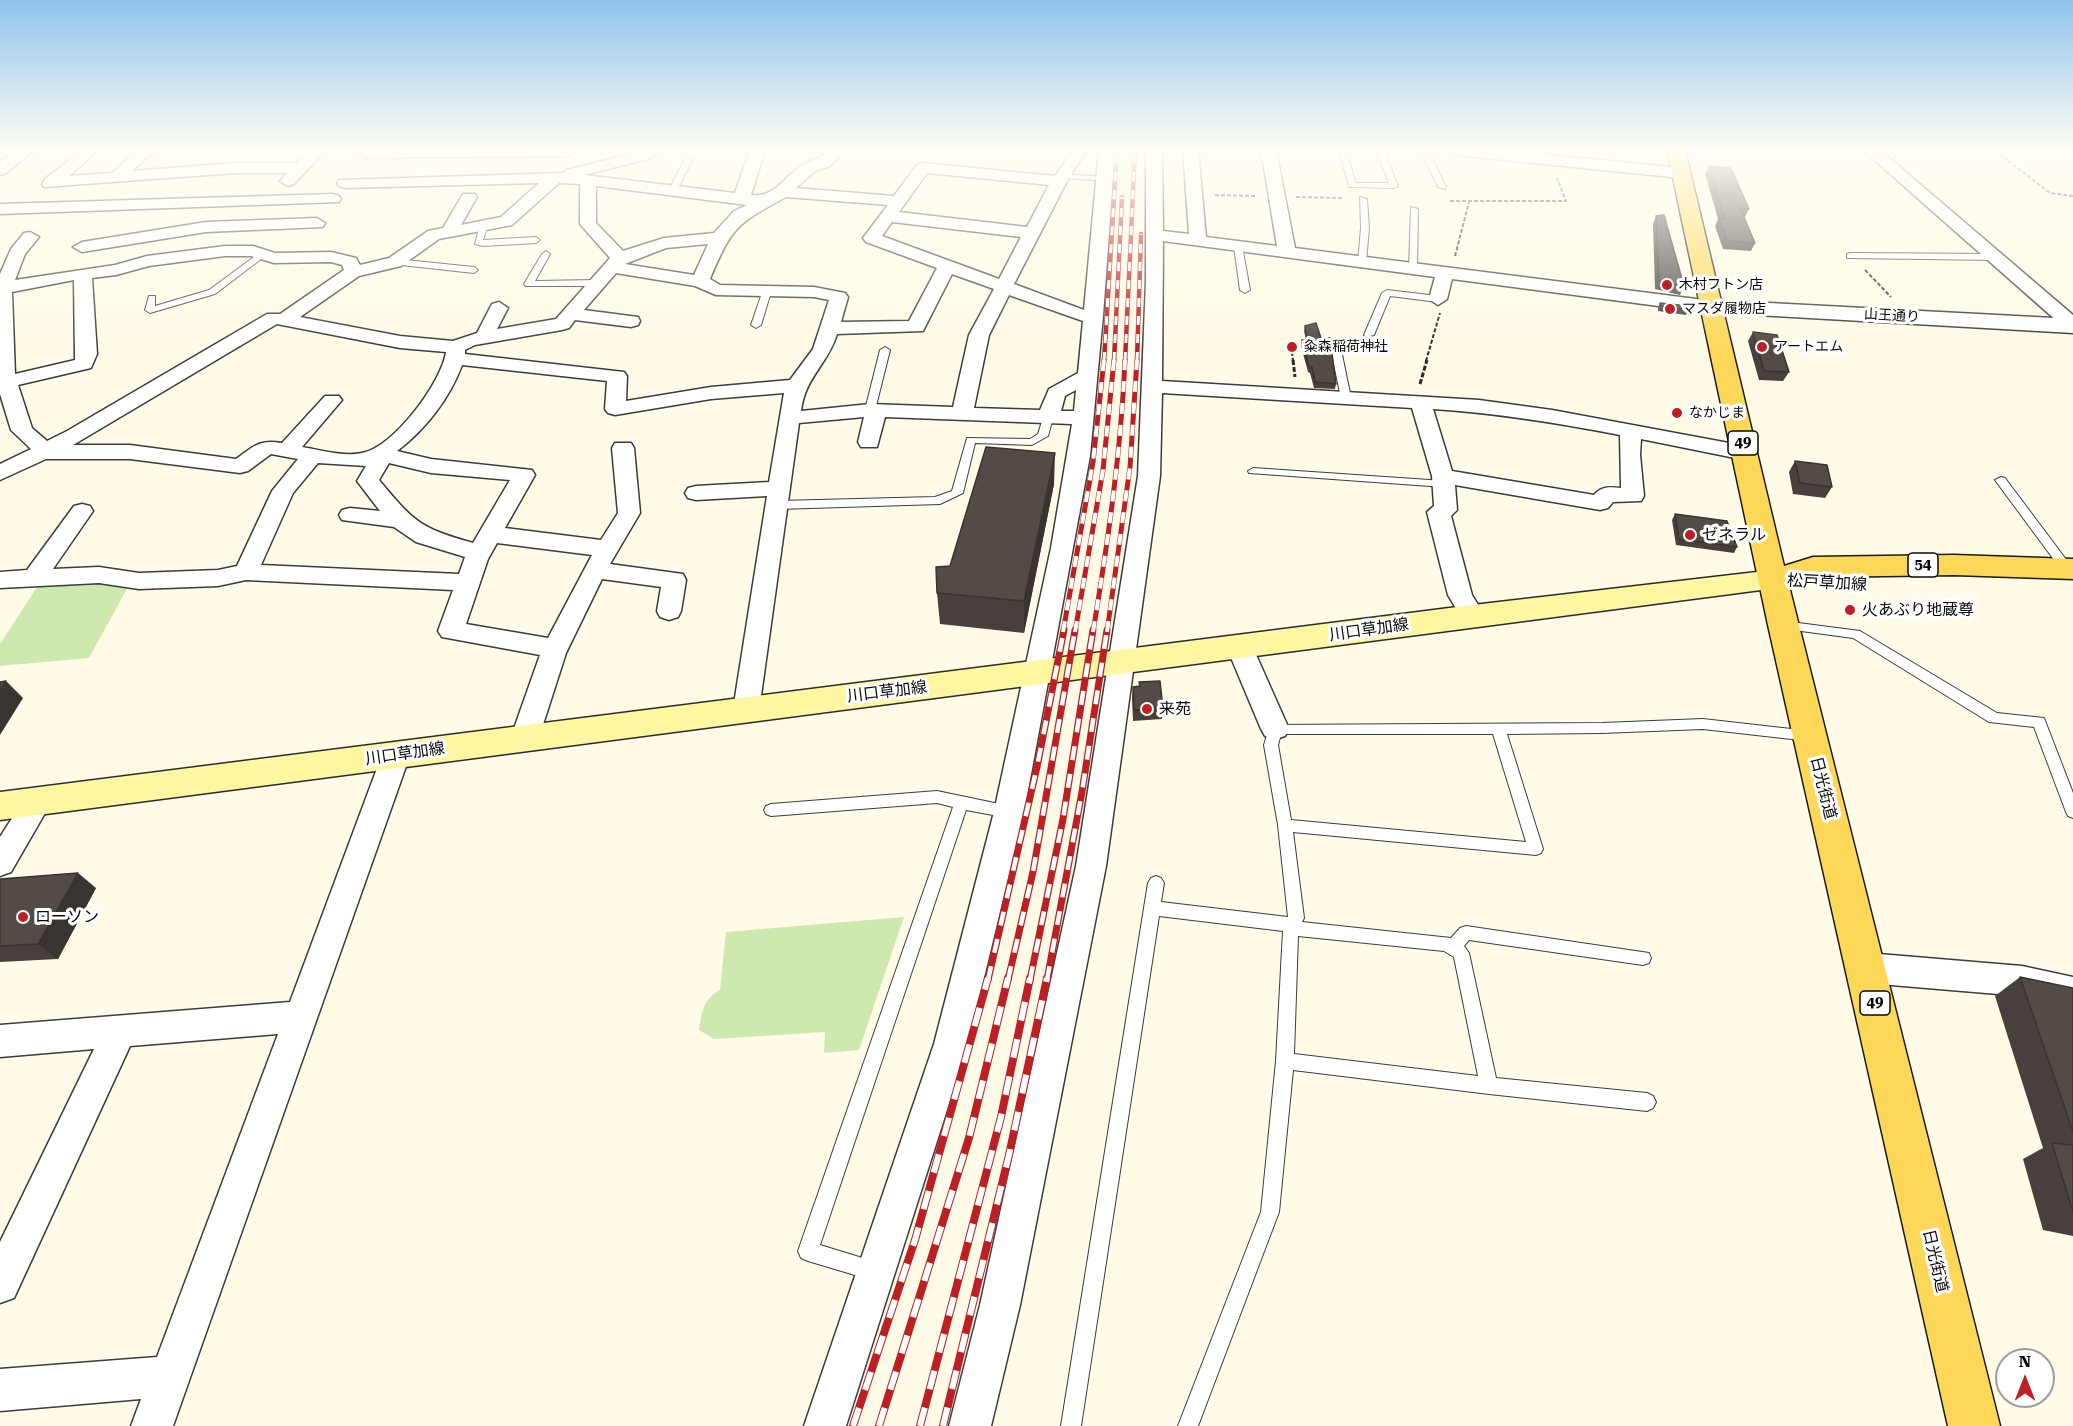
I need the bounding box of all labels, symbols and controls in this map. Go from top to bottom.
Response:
place label: 木村フトン店 [1679,277,1763,293]
marker: 木村フトン店 [1660,278,1674,292]
place label: マスダ履物店 [1682,301,1766,317]
marker: マスダ履物店 [1663,302,1677,316]
street label: 山王通り [1864,306,1920,326]
place label: 粂森稲荷神社 [1304,339,1388,355]
place label: アートエム [1774,339,1843,355]
marker: 粂森稲荷神社 [1285,340,1299,354]
marker: アートエム [1755,340,1769,354]
place label: なかじま [1689,405,1745,421]
marker: なかじま [1670,406,1684,420]
road number: 49 [1728,431,1758,455]
place label: ゼネラル [1702,525,1766,545]
marker: ゼネラル [1683,528,1697,542]
road number: 54 [1908,553,1938,577]
street label: 松戸草加線 [1787,571,1867,595]
place label: 火あぶり地蔵尊 [1862,600,1974,620]
marker: 火あぶり地蔵尊 [1843,603,1857,617]
street label: 川口草加線 [1328,615,1410,645]
street label: 川口草加線 [846,678,928,706]
place label: 来苑 [1159,699,1191,719]
marker: 来苑 [1140,702,1154,716]
street label: 川口草加線 [364,739,446,769]
street label: 日光街道 [1806,755,1840,821]
place label: ローソン [35,907,99,927]
marker: ローソン [16,910,30,924]
road number: 49 [1860,991,1890,1015]
street label: 日光街道 [1918,1228,1952,1294]
north arrow [1995,1348,2055,1408]
text: N [2019,1352,2031,1371]

